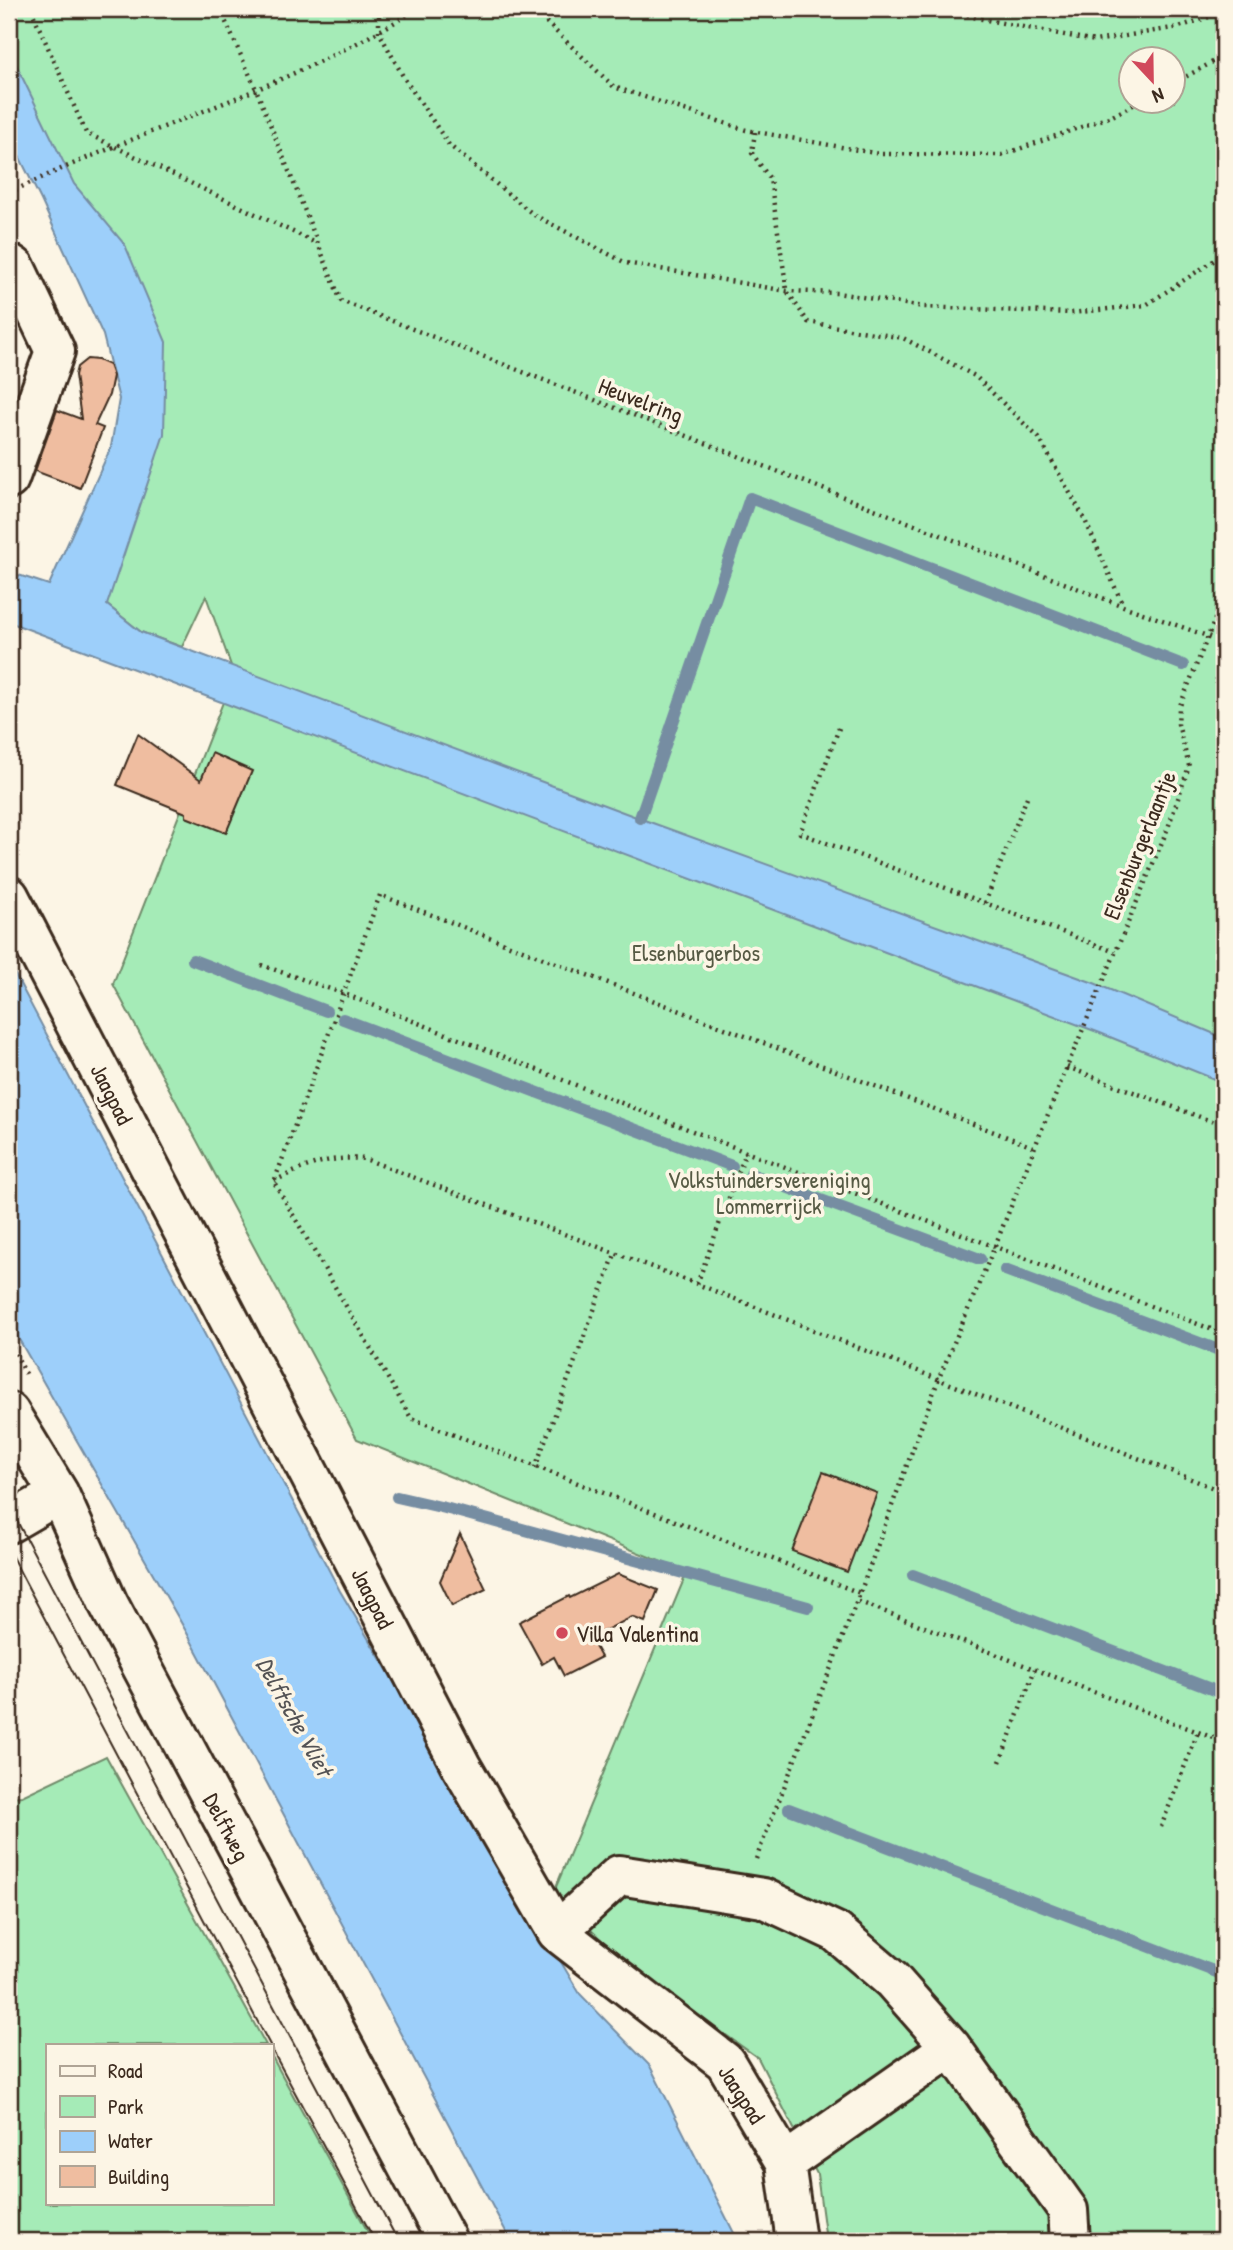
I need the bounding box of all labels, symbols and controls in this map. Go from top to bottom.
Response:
north arrow [1118,46,1188,116]
text: N [1149,82,1168,110]
street label: Heuvelring [594,370,688,430]
street label: Elsenburgerlaantje [1095,766,1183,924]
park label: Elsenburgerbos [632,937,760,968]
street label: Jaagpad [84,1058,140,1130]
park label: Volkstuindersvereniging Lommerrijck [667,1164,871,1221]
street label: Jaagpad [345,1562,401,1634]
place label: Villa Valentina [576,1618,698,1649]
marker: Villa Valentina [554,1625,570,1641]
water label: Delftsche Vliet [249,1651,343,1784]
street label: Delftweg [196,1788,258,1866]
legend [46,2044,273,2204]
text: Road [108,2056,142,2085]
street label: Jaagpad [711,2058,773,2130]
text: Park [108,2092,143,2121]
text: Water [108,2126,153,2155]
text: Building [108,2162,169,2191]

